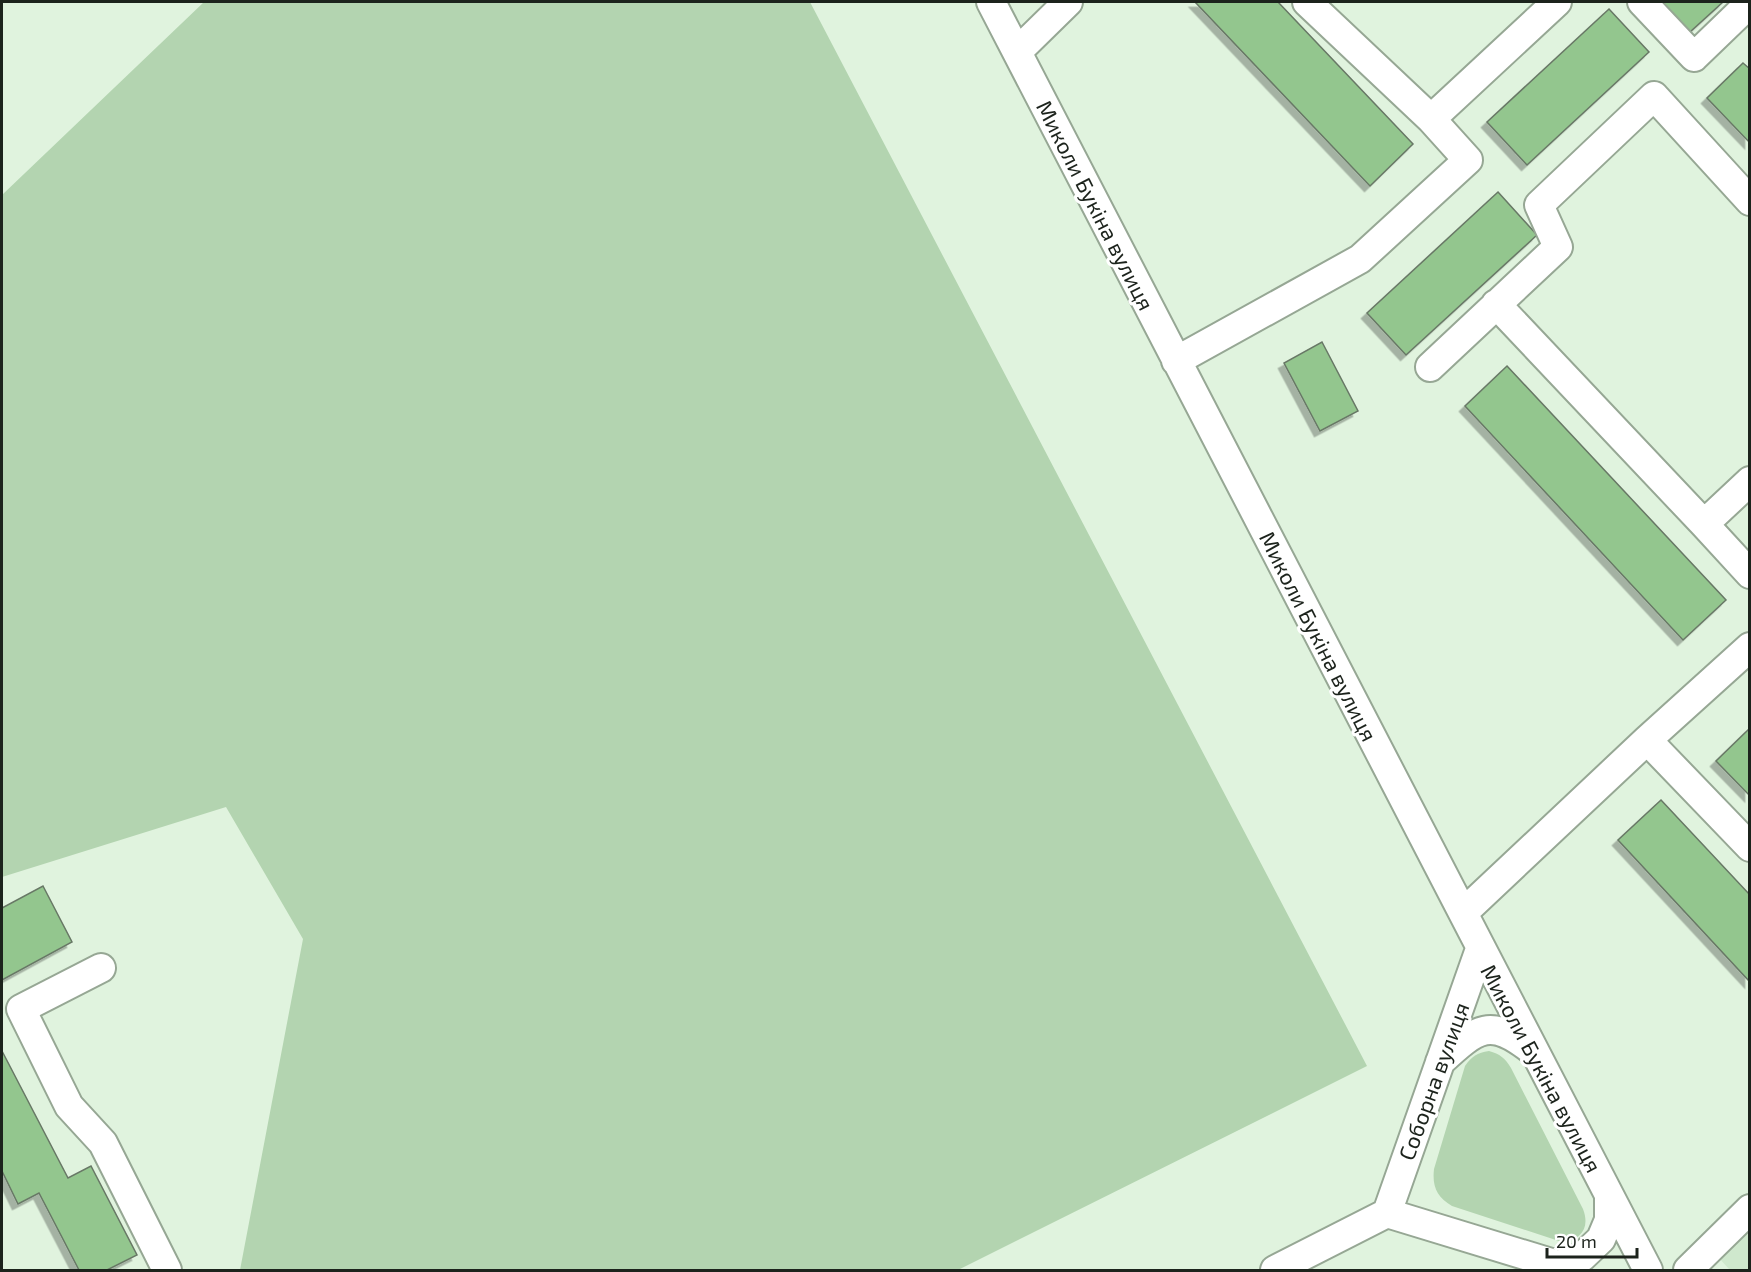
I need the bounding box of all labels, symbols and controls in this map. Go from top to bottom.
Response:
street label: Миколи Букіна вулиця [1031,96,1160,315]
street label: Миколи Букіна вулиця [1254,527,1383,746]
street label: Миколи Букіна вулиця [1475,960,1608,1177]
street label: Соборна вулиця [1392,999,1475,1164]
scale bar [1547,1221,1637,1259]
text: 20 m [1556,1230,1597,1252]

